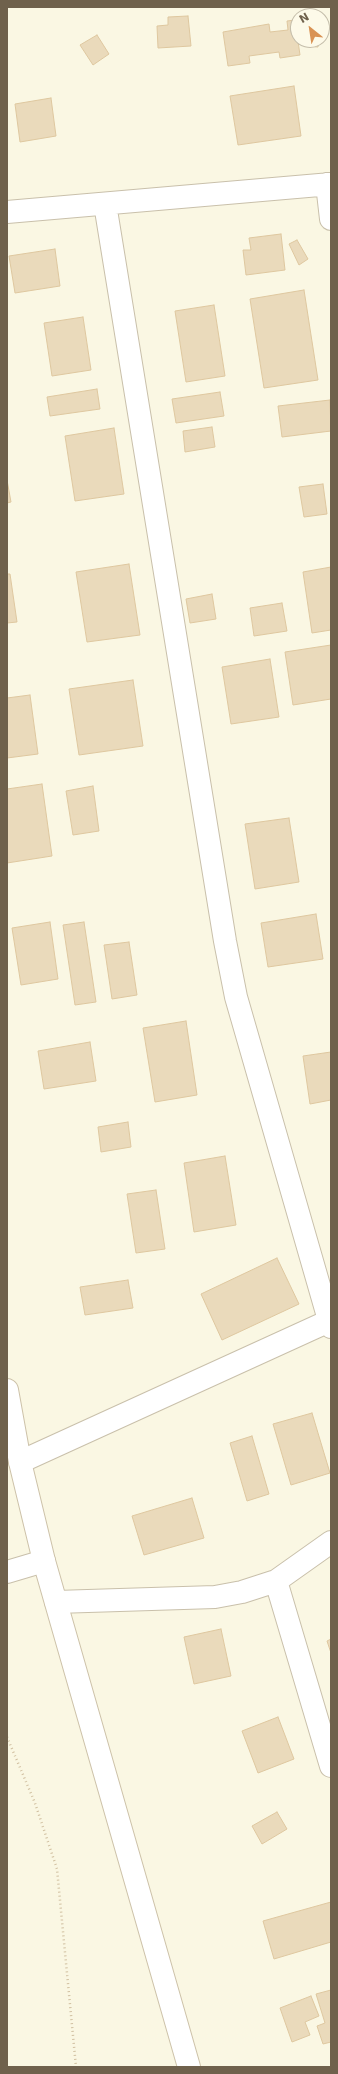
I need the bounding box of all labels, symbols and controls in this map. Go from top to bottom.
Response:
north arrow [290,8,330,48]
text: N [297,10,311,26]

